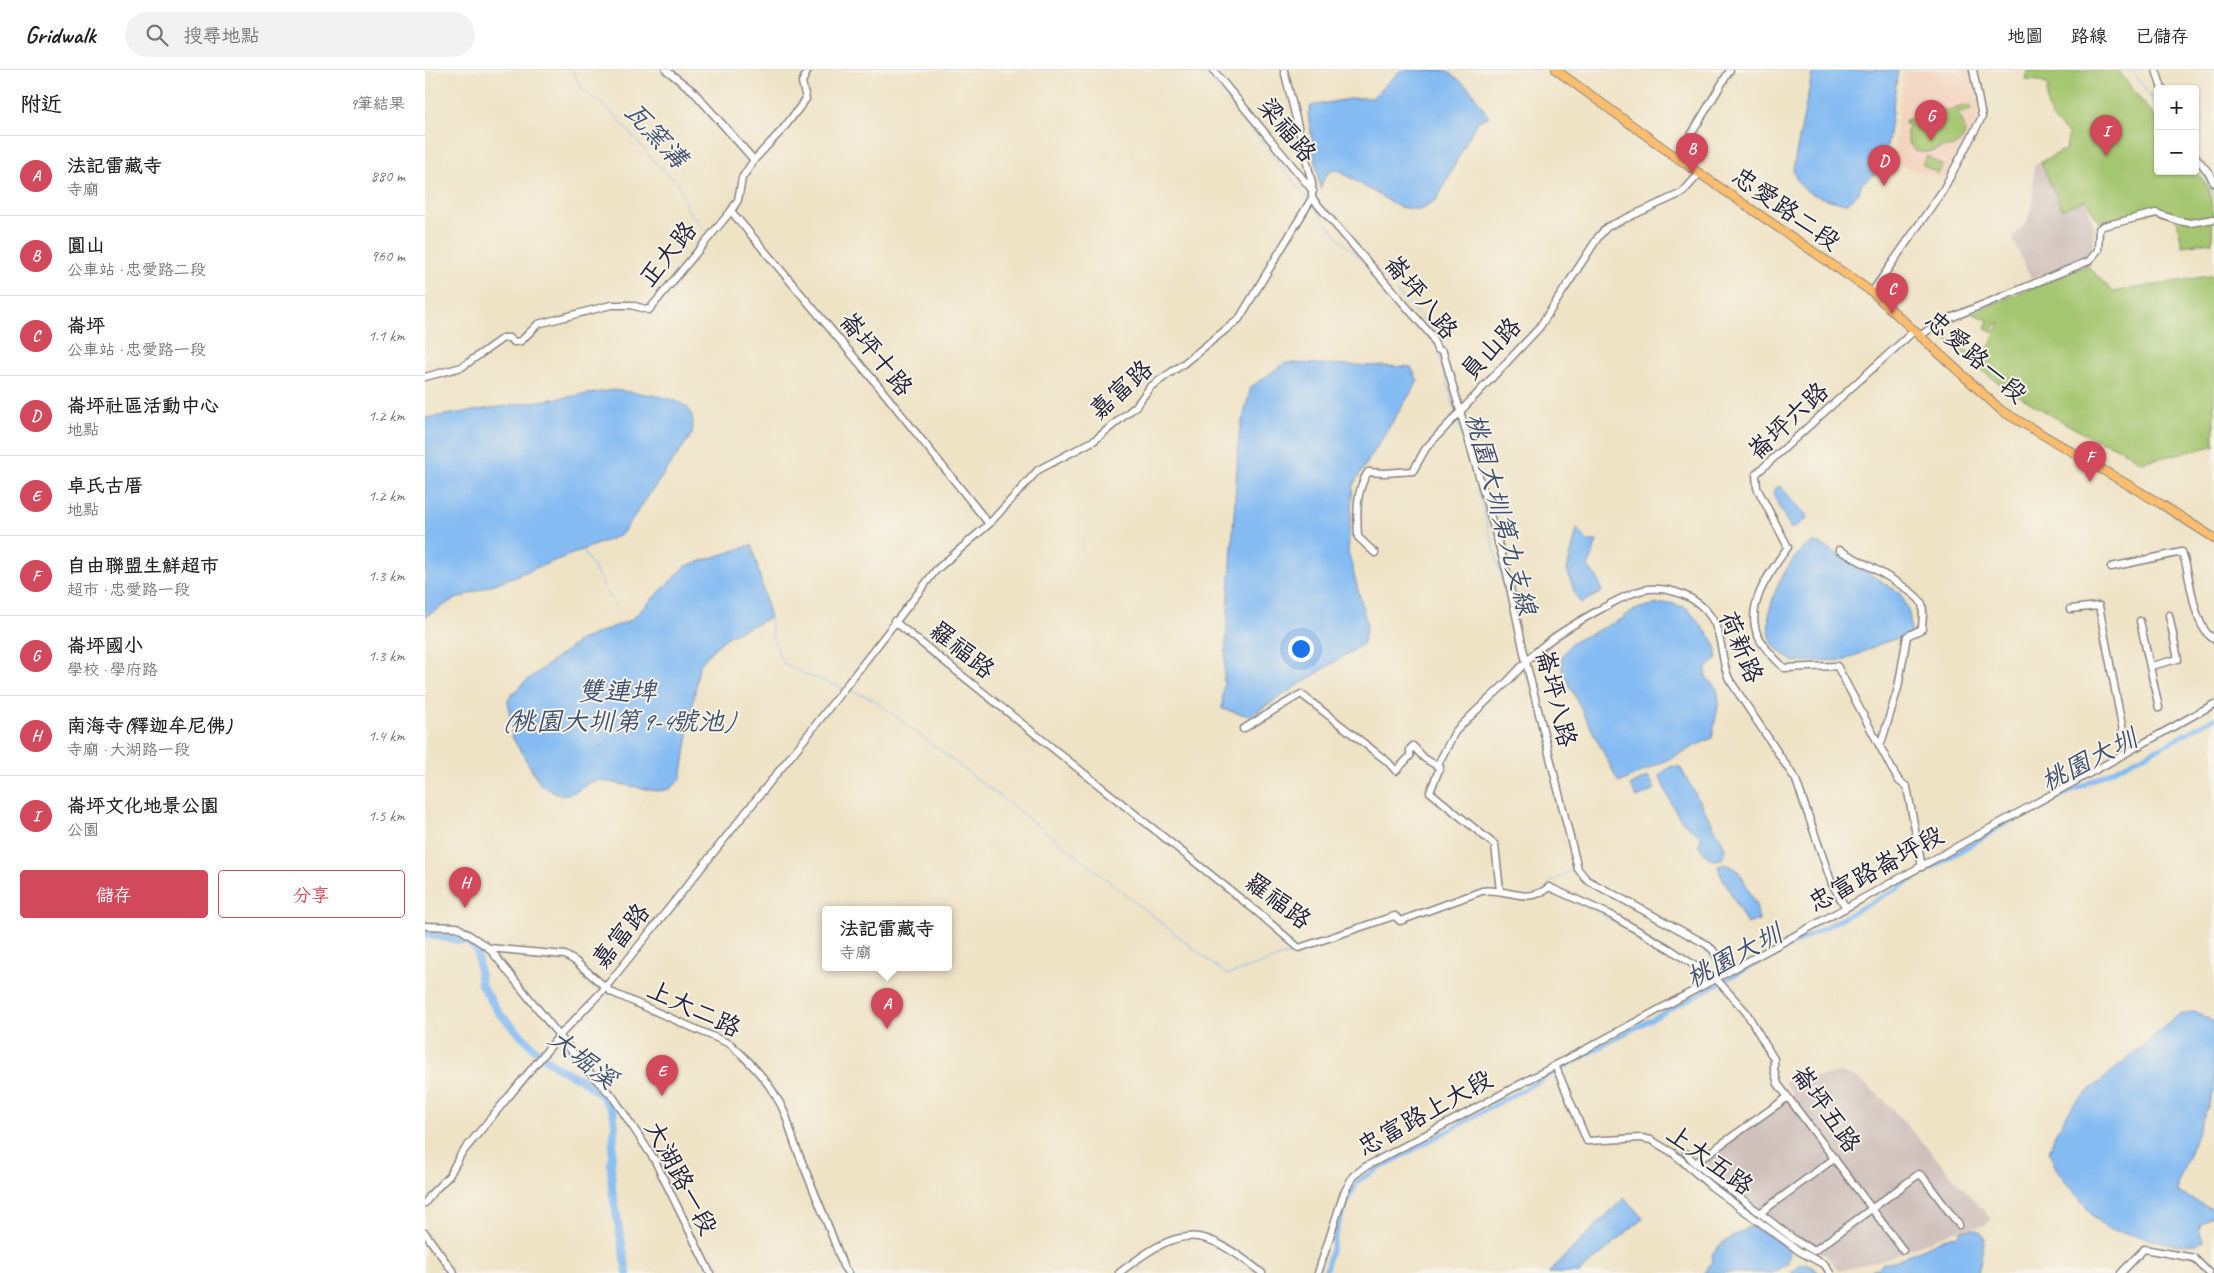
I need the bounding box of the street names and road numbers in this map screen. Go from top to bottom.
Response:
street label: 梁福路 [1251,91,1323,169]
street label: 忠愛路二段 [1726,160,1846,258]
street label: 正大路 [632,215,704,293]
street label: 崙坪八路 [1377,248,1465,346]
street label: 忠愛路一段 [1918,304,2034,410]
street label: 崙坪十路 [832,305,920,403]
street label: 員山路 [1454,311,1528,387]
street label: 嘉富路 [1082,353,1160,427]
street label: 崙坪六路 [1741,375,1835,467]
street label: 荷新路 [1712,606,1770,688]
street label: 羅福路 [923,614,1001,686]
street label: 崙坪八路 [1528,646,1584,750]
street label: 忠富路崙坪段 [1803,819,1949,919]
street label: 羅福路 [1238,866,1318,936]
street label: 嘉富路 [585,897,657,975]
street label: 上大二路 [642,973,746,1045]
street label: 崙坪五路 [1784,1059,1868,1159]
street label: 忠富路上大段 [1352,1063,1498,1163]
street label: 大湖路一段 [638,1115,724,1241]
street label: 上大五路 [1660,1118,1760,1202]

